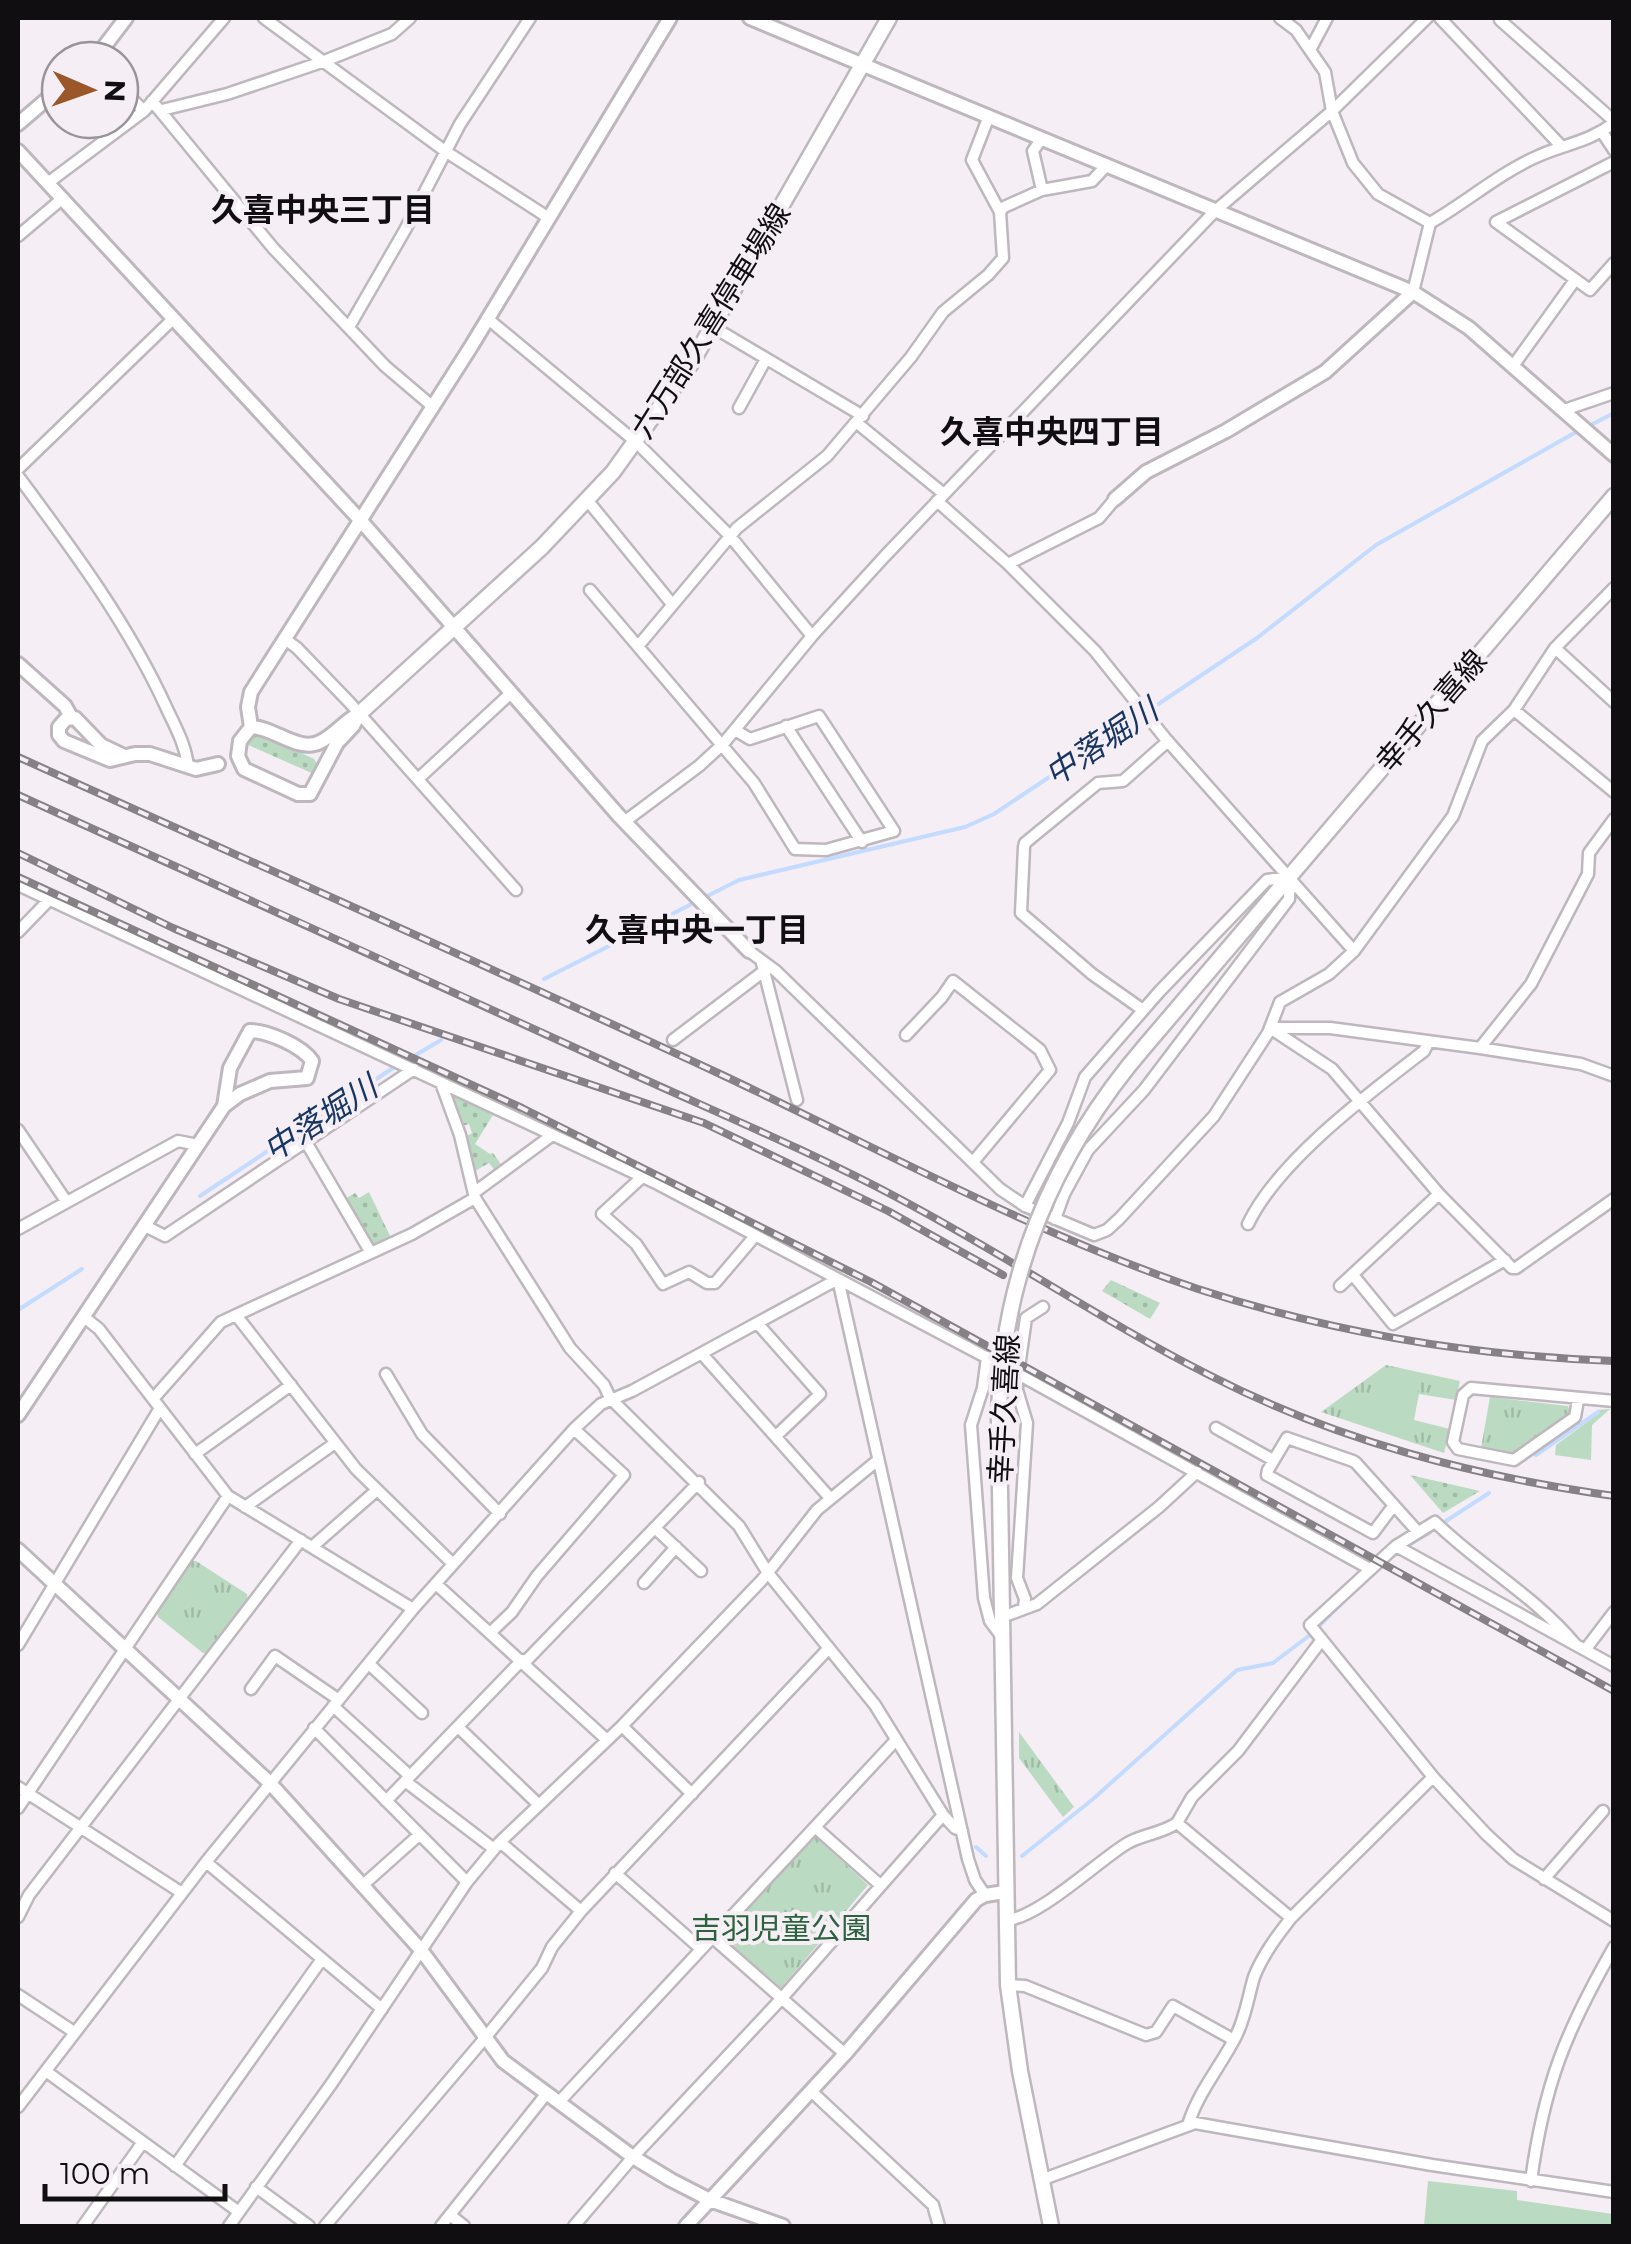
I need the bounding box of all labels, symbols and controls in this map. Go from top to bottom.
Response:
north arrow [40,40,140,140]
text: N [98,79,132,103]
district label: 久喜中央三丁目 [211,190,435,229]
street label: 六万部久喜停車場線 [624,197,798,445]
district label: 久喜中央四丁目 [940,412,1164,451]
street label: 幸手久喜線 [1368,642,1494,780]
water label: 中落堀川 [1037,688,1167,794]
district label: 久喜中央一丁目 [585,910,809,949]
water label: 中落堀川 [256,1065,387,1169]
street label: 幸手久喜線 [982,1333,1026,1485]
park label: 吉羽児童公園 [691,1910,871,1947]
scale bar [45,2139,225,2201]
text: 100 m [60,2155,150,2192]

